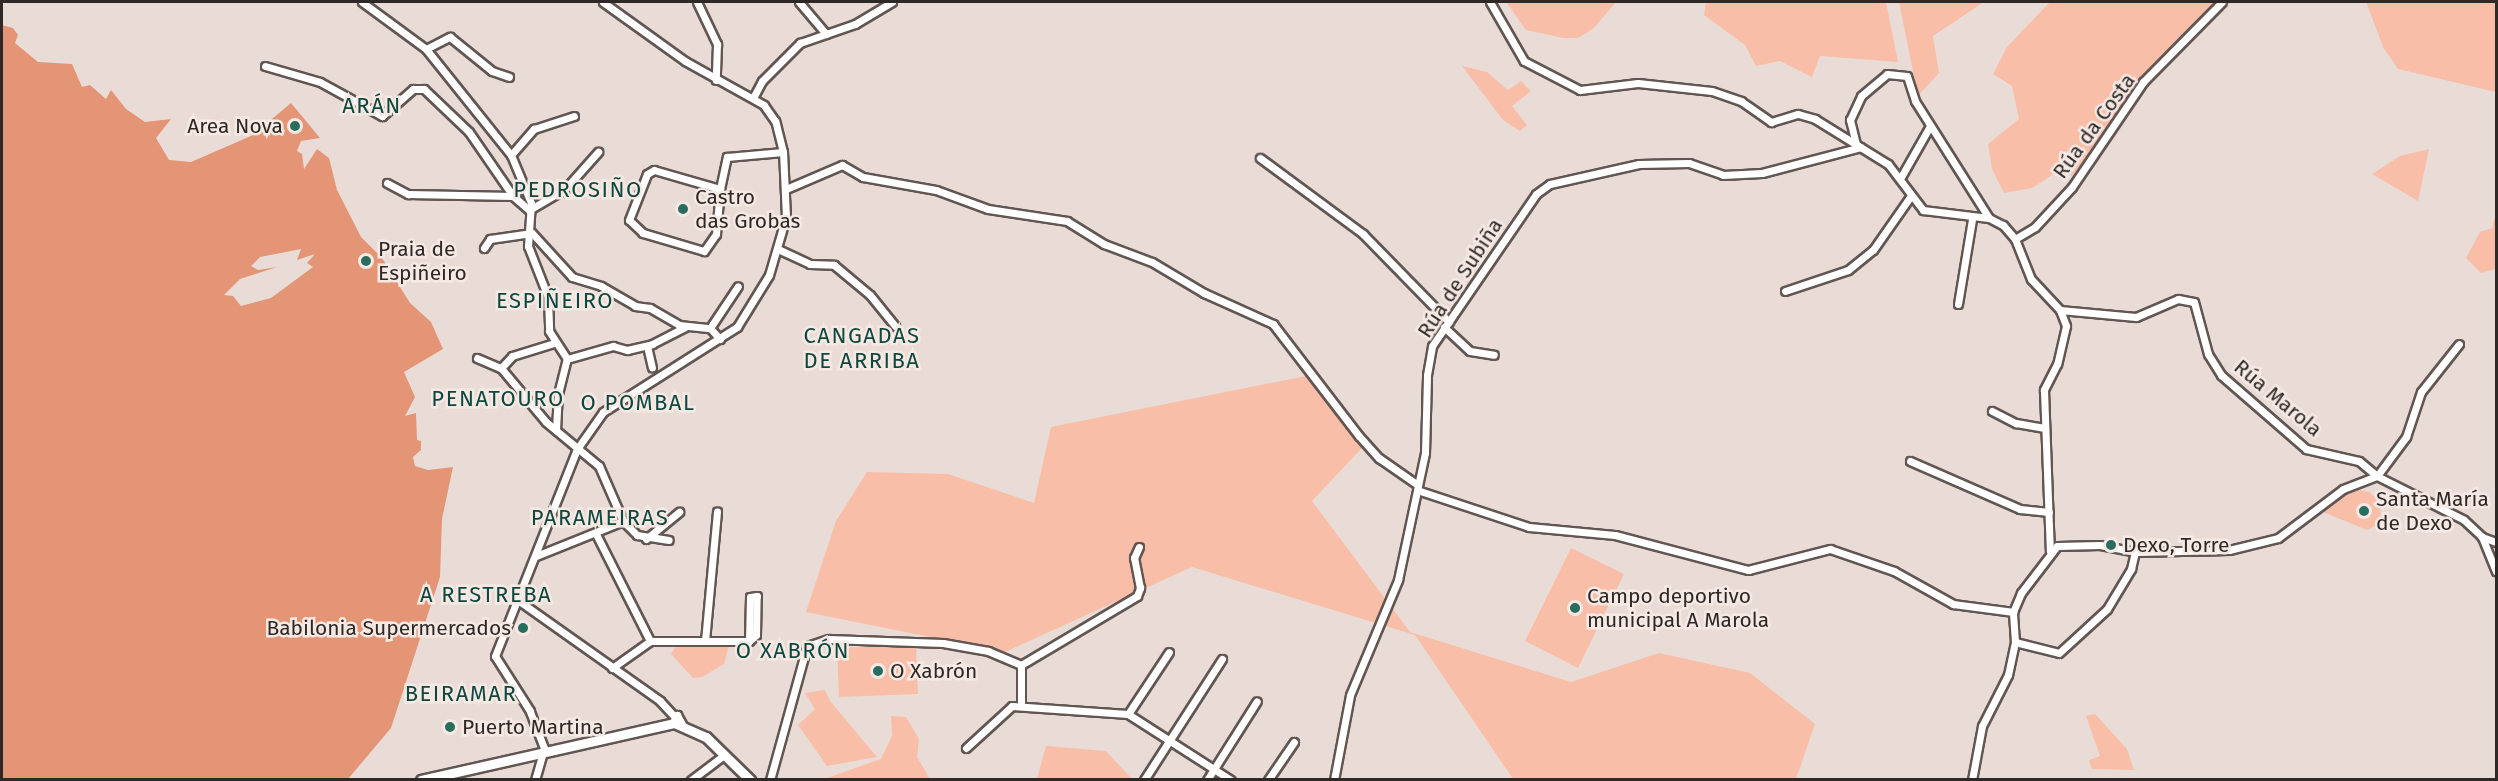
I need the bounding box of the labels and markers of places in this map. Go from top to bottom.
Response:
place label: Area Nova [187,113,283,139]
marker: Area Nova [288,119,302,133]
place label: Castro das Grobas [695,184,800,234]
marker: Castro das Grobas [676,202,690,216]
place label: Praia de Espiñeiro [378,236,467,286]
marker: Praia de Espiñeiro [359,254,373,268]
place label: Santa María de Dexo [2376,486,2489,536]
marker: Santa María de Dexo [2357,504,2371,518]
place label: Dexo, Torre [2123,532,2229,558]
marker: Dexo, Torre [2104,538,2118,552]
place label: Campo deportivo municipal A Marola [1587,583,1769,633]
marker: Campo deportivo municipal A Marola [1568,601,1582,615]
place label: Babilonia Supermercados [266,615,511,641]
marker: Babilonia Supermercados [516,621,530,635]
place label: O Xabrón [890,658,977,684]
marker: O Xabrón [871,664,885,678]
place label: Puerto Martina [462,714,604,740]
marker: Puerto Martina [443,720,457,734]

